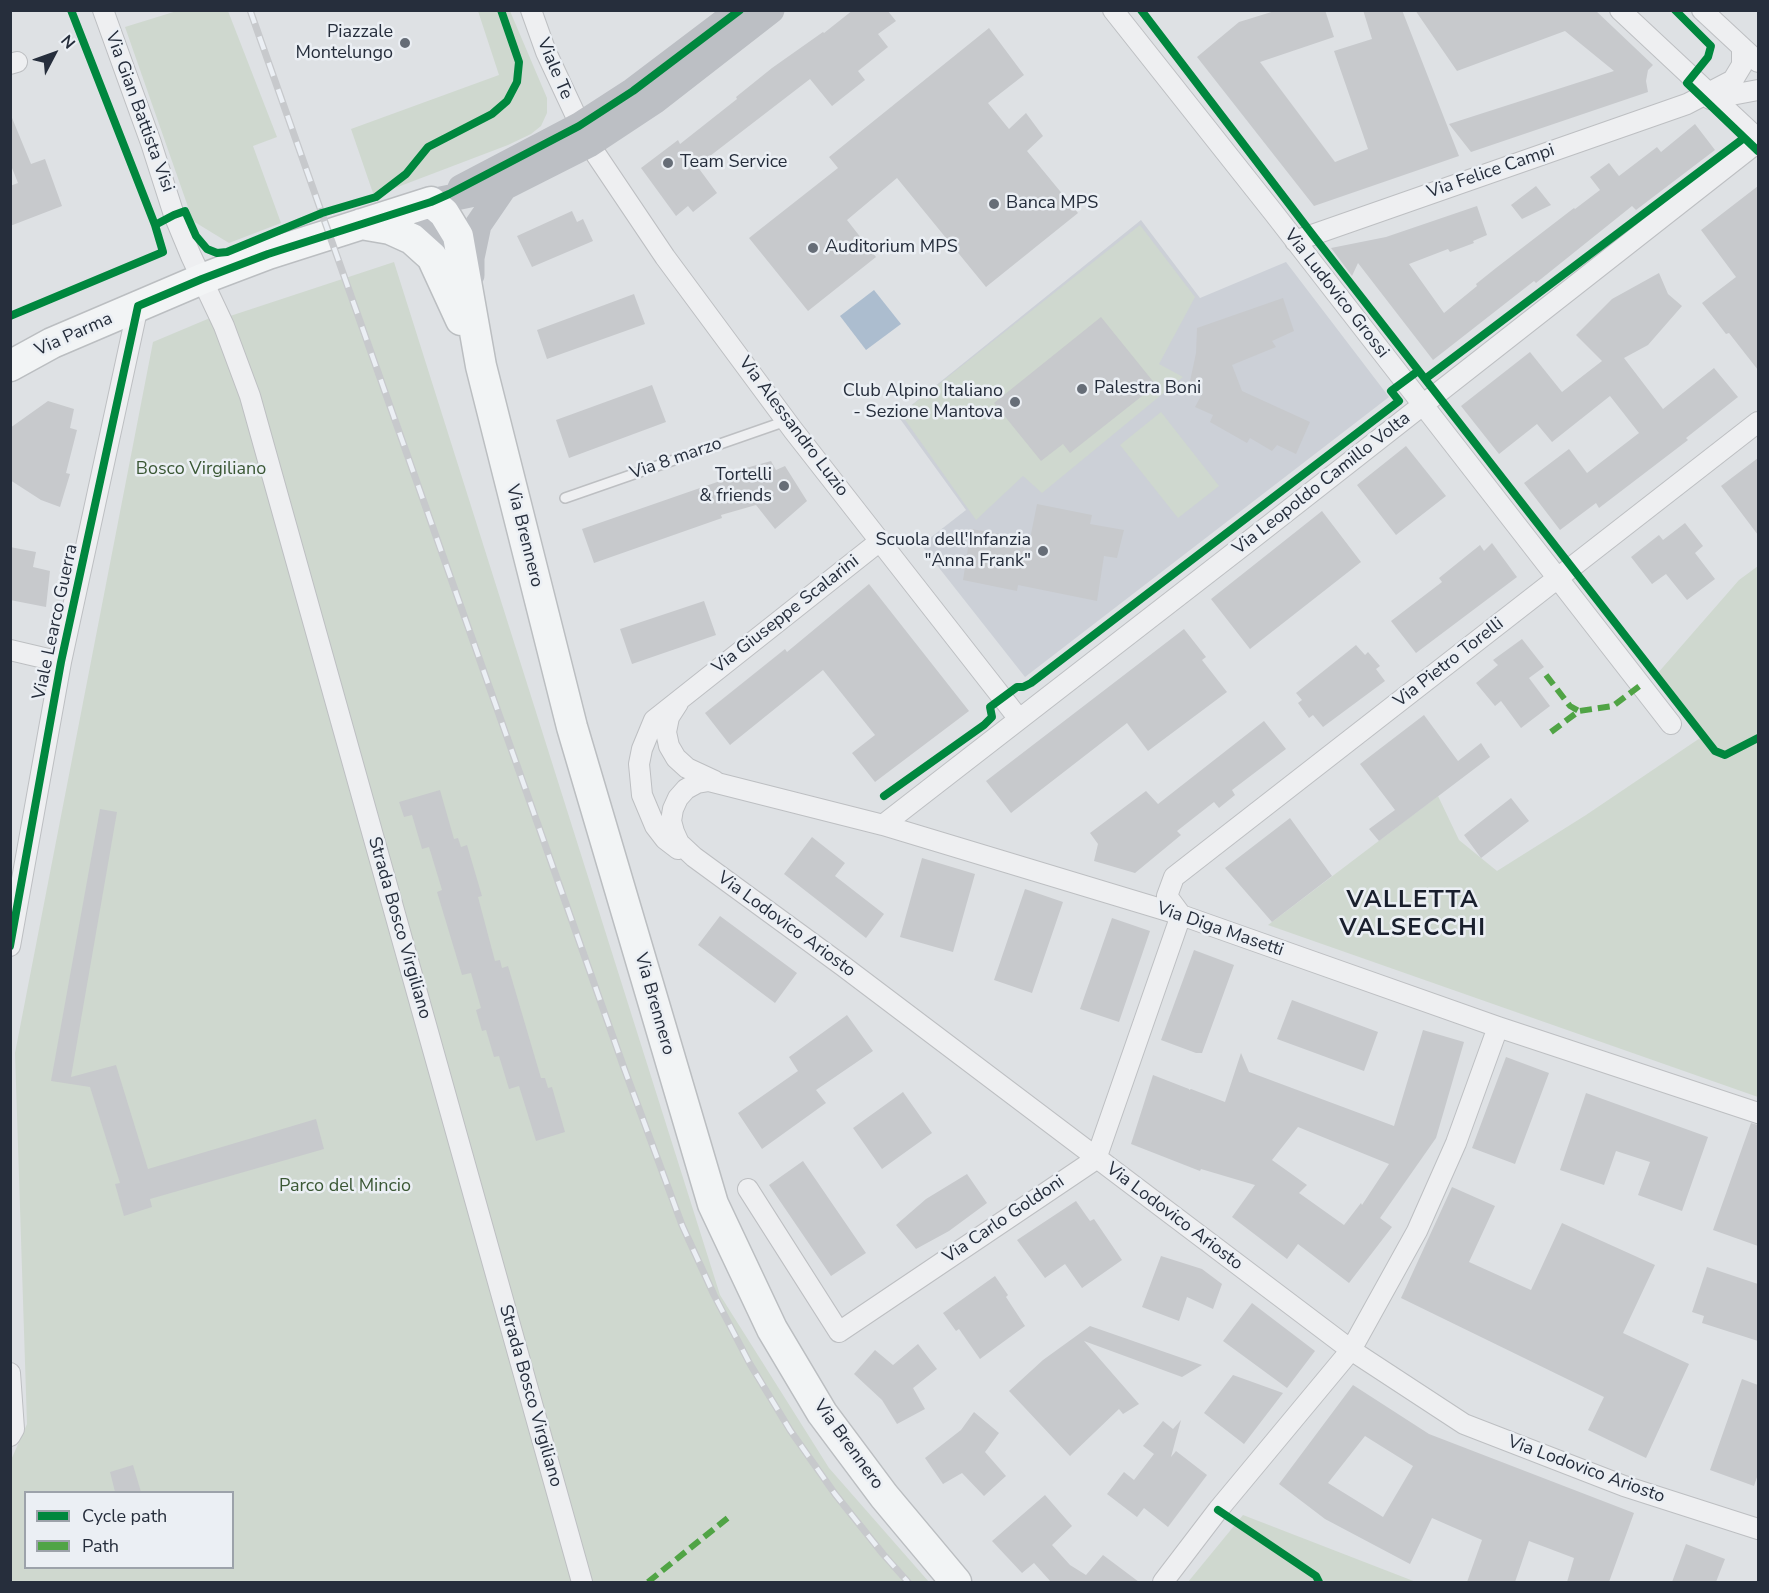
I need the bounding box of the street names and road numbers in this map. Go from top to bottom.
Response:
street label: Via Gian Battista Visi [100,29,178,195]
street label: Viale Te [531,35,577,103]
street label: Via Felice Campi [1425,140,1557,204]
street label: Via Ludovico Grossi [1279,225,1393,363]
street label: Via Parma [32,308,116,362]
street label: Via Alessandro Luzio [733,353,853,501]
street label: Via Leopoldo Camillo Volta [1229,408,1415,560]
street label: Via 8 marzo [627,433,725,485]
street label: Via Brennero [501,482,547,590]
street label: Viale Learco Guerra [29,542,83,702]
street label: Via Giuseppe Scalarini [708,551,864,679]
street label: Via Pietro Torelli [1390,613,1508,713]
street label: Strada Bosco Virgiliano [363,834,435,1022]
street label: Via Lodovico Ariosto [713,868,859,982]
street label: Via Diga Masetti [1154,898,1286,962]
street label: Via Brennero [629,950,679,1058]
street label: Via Lodovico Ariosto [1101,1159,1247,1275]
street label: Via Carlo Goldoni [939,1171,1069,1269]
street label: Strada Bosco Virgiliano [494,1302,566,1490]
street label: Via Brennero [808,1396,888,1494]
street label: Via Lodovico Ariosto [1505,1432,1667,1508]

